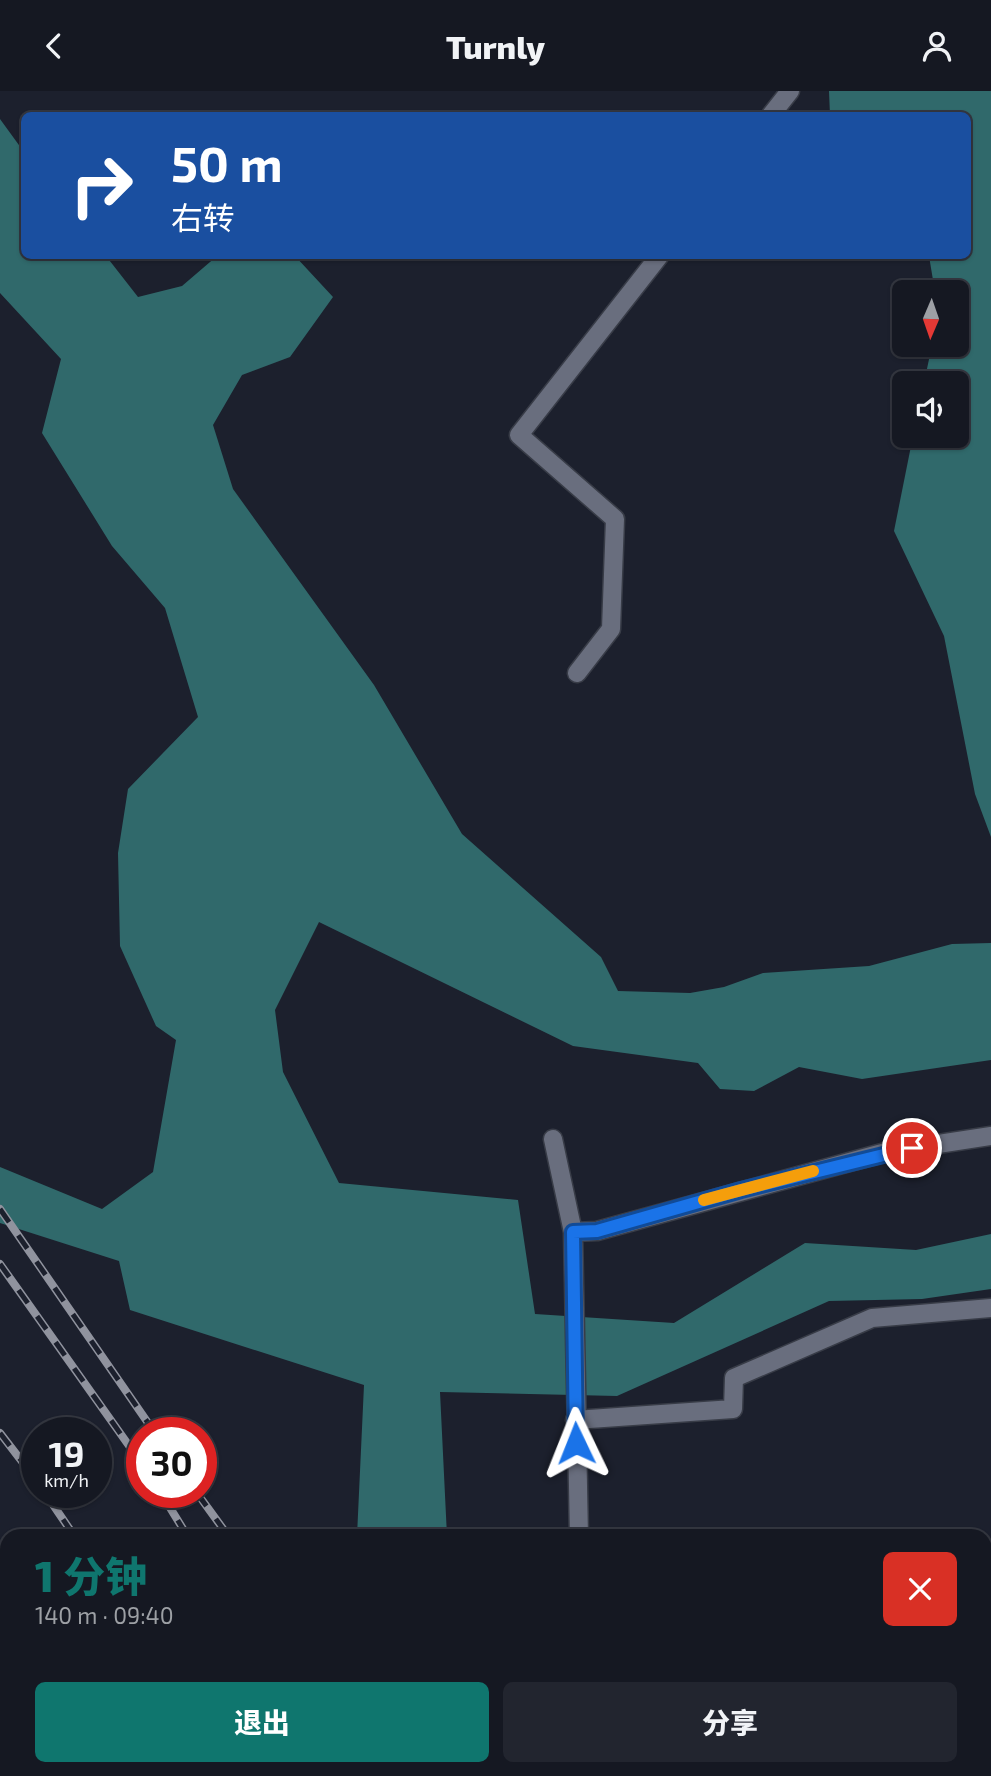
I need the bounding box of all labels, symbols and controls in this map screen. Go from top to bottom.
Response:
icon: back [35,27,73,65]
text: Turnly [446,27,545,65]
icon: person [918,27,956,65]
text: 50 m [171,133,283,192]
icon: right [56,140,147,231]
text: 右转 [171,198,235,236]
north arrow [892,280,970,357]
map controls [892,280,969,448]
button: sound [892,371,969,448]
pin [882,1118,942,1178]
icon: arrive [893,1129,931,1167]
position arrow [539,1406,613,1480]
speed limit sign: 30 [126,1417,217,1508]
text: 19 [49,1432,84,1474]
text: km/h [44,1469,89,1491]
text: 1 分钟 [35,1550,147,1600]
button: close [883,1552,957,1626]
text: 140 m · 09:40 [35,1601,174,1629]
button: 退出 [35,1682,489,1762]
button: 分享 [503,1682,957,1762]

